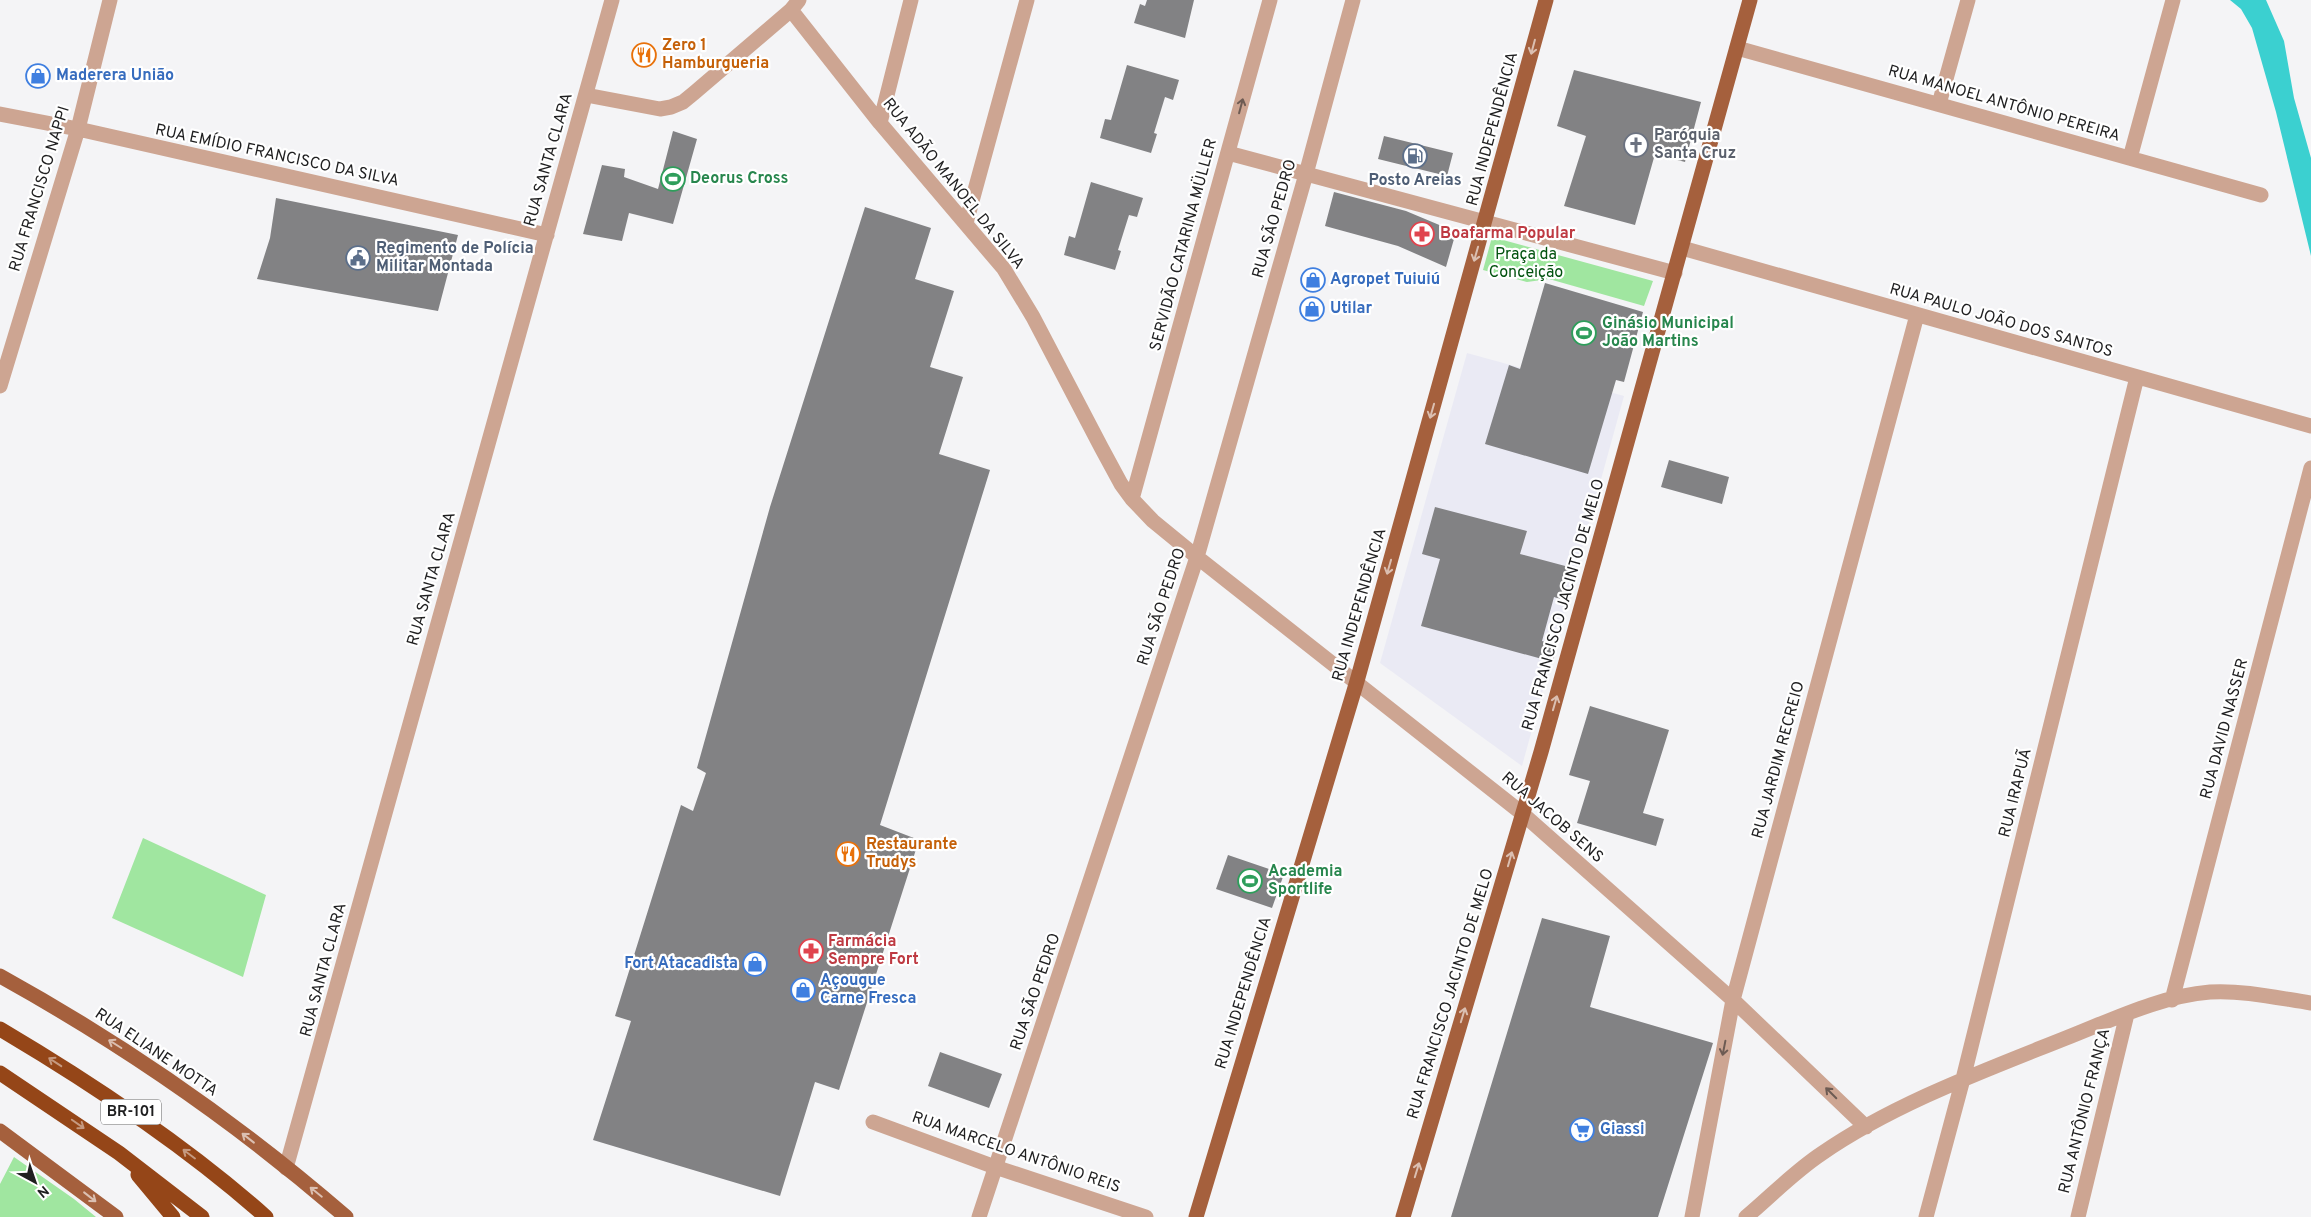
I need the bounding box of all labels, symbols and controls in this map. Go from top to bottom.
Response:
place label: Zero 1 Hamburgueria [662,36,769,74]
one-way arrow [1528,39,1538,55]
restaurant icon: Zero 1 Hamburgueria [631,42,657,68]
street label: RUA INDEPENDÊNCIA [1461,49,1523,208]
street label: RUA MANOEL ANTÔNIO PEREIRA [1886,59,2123,147]
shop icon: Maderera União [25,63,51,89]
place label: Maderera União [56,66,174,86]
street label: RUA SANTA CLARA [520,91,578,229]
street label: RUA ADÃO MANOEL DA SILVA [878,93,1031,274]
one-way arrow [1236,99,1246,115]
street label: RUA FRANCISCO NAPPI [5,104,75,274]
street label: RUA EMÍDIO FRANCISCO DA SILVA [153,118,401,192]
place label: Paróquia Santa Cruz [1654,126,1736,164]
church icon: Paróquia Santa Cruz [1623,132,1649,158]
street label: SERVIDÃO CATARINA MÜLLER [1143,136,1222,354]
fuel station icon: Posto Areias [1402,143,1428,169]
street label: RUA SÃO PEDRO [1246,156,1302,281]
sports icon: Deorus Cross [660,166,686,192]
place label: Deorus Cross [690,169,789,189]
place label: Posto Areias [1368,171,1462,191]
pharmacy icon: Boafarma Popular [1409,221,1435,247]
place label: Boafarma Popular [1440,224,1576,244]
place label: Regimento de Polícia Militar Montada [376,239,534,277]
public building icon: Regimento de Polícia Militar Montada [345,245,371,271]
park label: Praça da Conceição [1489,245,1563,283]
one-way arrow [1471,246,1481,262]
shop icon: Agropet Tuiuiú [1300,267,1326,293]
place label: Agropet Tuiuiú [1330,270,1440,290]
street label: RUA PAULO JOÃO DOS SANTOS [1887,277,2116,363]
shop icon: Utilar [1299,296,1325,322]
place label: Utilar [1330,299,1373,319]
place label: Ginásio Municipal João Martins [1602,314,1734,352]
sports icon: Ginásio Municipal João Martins [1571,320,1597,346]
one-way arrow [1427,402,1437,418]
street label: RUA FRANCISCO JACINTO DE MELO [1518,477,1610,733]
street label: RUA SANTA CLARA [403,510,461,648]
street label: RUA INDEPENDÊNCIA [1327,525,1392,684]
street label: RUA SÃO PEDRO [1131,545,1190,668]
one-way arrow [1383,559,1393,575]
street label: RUA DAVID NASSER [2197,656,2253,802]
street label: RUA JARDIM RECREIO [1748,679,1810,841]
one-way arrow [1551,695,1560,711]
street label: RUA IRAPUÃ [1992,745,2037,840]
street label: RUA JACOB SENS [1497,768,1607,868]
place label: Restaurante Trudys [866,835,957,873]
restaurant icon: Restaurante Trudys [835,841,861,867]
one-way arrow [1505,851,1515,867]
place label: Academia Sportlife [1268,862,1343,900]
street label: RUA FRANCISCO JACINTO DE MELO [1403,866,1499,1122]
sports icon: Academia Sportlife [1237,868,1263,894]
street label: RUA SANTA CLARA [296,900,352,1039]
street label: RUA INDEPENDÊNCIA [1209,914,1277,1072]
street label: RUA SÃO PEDRO [1004,930,1065,1053]
place label: Farmácia Sempre Fort [828,932,919,970]
pharmacy icon: Farmácia Sempre Fort [798,938,824,964]
shop icon: Fort Atacadista [742,951,768,977]
place label: Fort Atacadista [624,954,738,974]
place label: Açougue Carne Fresca [820,971,916,1009]
shop icon: Açougue Carne Fresca [790,977,816,1003]
street label: RUA ELIANE MOTTA [91,1004,221,1102]
one-way arrow [1459,1007,1469,1023]
street label: RUA ANTÔNIO FRANÇA [2053,1026,2115,1196]
one-way arrow [109,1039,123,1049]
one-way arrow [1718,1040,1728,1056]
one-way arrow [48,1057,62,1067]
one-way arrow [1825,1087,1837,1099]
road number: BR-101 [101,1100,161,1124]
street label: RUA MARCELO ANTÔNIO REIS [909,1106,1124,1198]
supermarket icon: Giassi [1569,1117,1595,1143]
one-way arrow [71,1119,85,1129]
place label: Giassi [1600,1120,1645,1140]
one-way arrow [242,1133,255,1144]
one-way arrow [182,1149,196,1159]
north arrow [10,1157,60,1207]
one-way arrow [1412,1163,1422,1179]
text: N [33,1181,52,1201]
one-way arrow [310,1187,323,1198]
one-way arrow [83,1192,97,1202]

